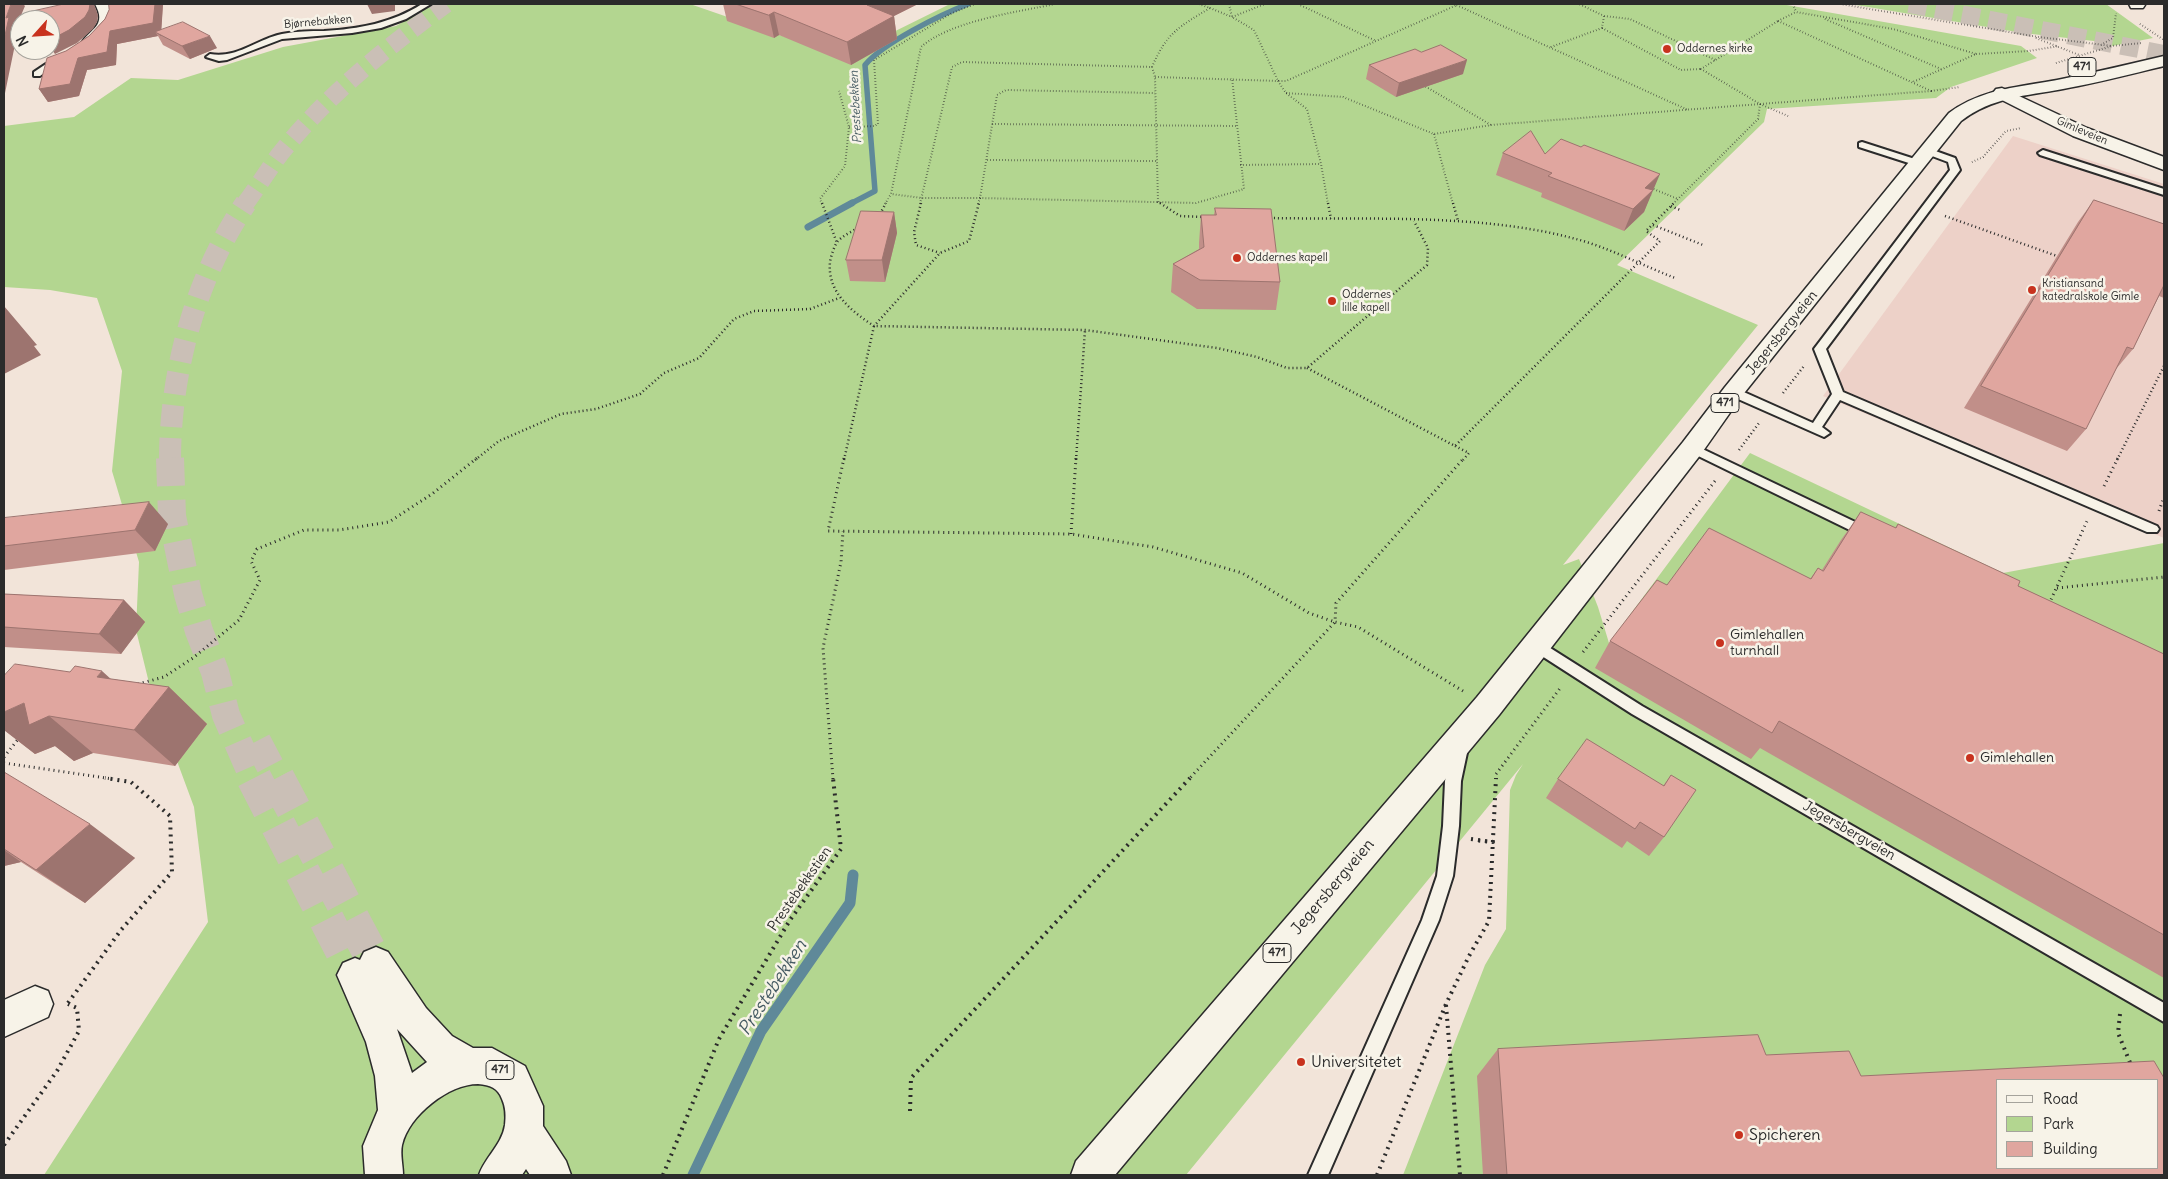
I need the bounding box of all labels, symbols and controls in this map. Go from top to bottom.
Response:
north arrow [10,10,60,60]
street label: Bjørnebakken [283,12,353,32]
text: N [12,33,33,49]
place label: Oddernes kirke [1677,42,1753,56]
marker: Oddernes kirke [1661,43,1673,55]
road number: 471 [2068,58,2096,76]
water label: Prestebekken [847,70,865,144]
street label: Gimleveien [2054,114,2110,148]
place label: Oddernes kapell [1247,251,1328,265]
marker: Oddernes kapell [1231,252,1243,264]
place label: Kristiansand katedralskole Gimle [2042,277,2139,303]
marker: Kristiansand katedralskole Gimle [2026,284,2038,296]
street label: Jegersbergveien [1743,287,1821,379]
place label: Oddernes lille kapell [1342,288,1391,314]
marker: Oddernes lille kapell [1326,295,1338,307]
road number: 471 [1711,393,1739,412]
place label: Gimlehallen turnhall [1730,627,1804,660]
marker: Gimlehallen turnhall [1714,637,1726,649]
place label: Gimlehallen [1980,750,2054,766]
marker: Gimlehallen [1964,752,1976,764]
street label: Jegersbergveien [1800,798,1898,864]
street label: Jegersbergveien [1287,835,1379,939]
street label: Prestebekkstien [765,844,835,934]
water label: Prestebekken [734,936,812,1040]
road number: 471 [1263,944,1291,962]
place label: Universitetet [1311,1052,1401,1072]
marker: Universitetet [1295,1056,1307,1068]
road number: 471 [486,1060,514,1080]
legend [1996,1079,2158,1169]
text: Road [2043,1089,2078,1108]
text: Park [2043,1114,2074,1133]
place label: Spicheren [1749,1125,1821,1145]
marker: Spicheren [1733,1129,1745,1141]
text: Building [2043,1139,2098,1158]

